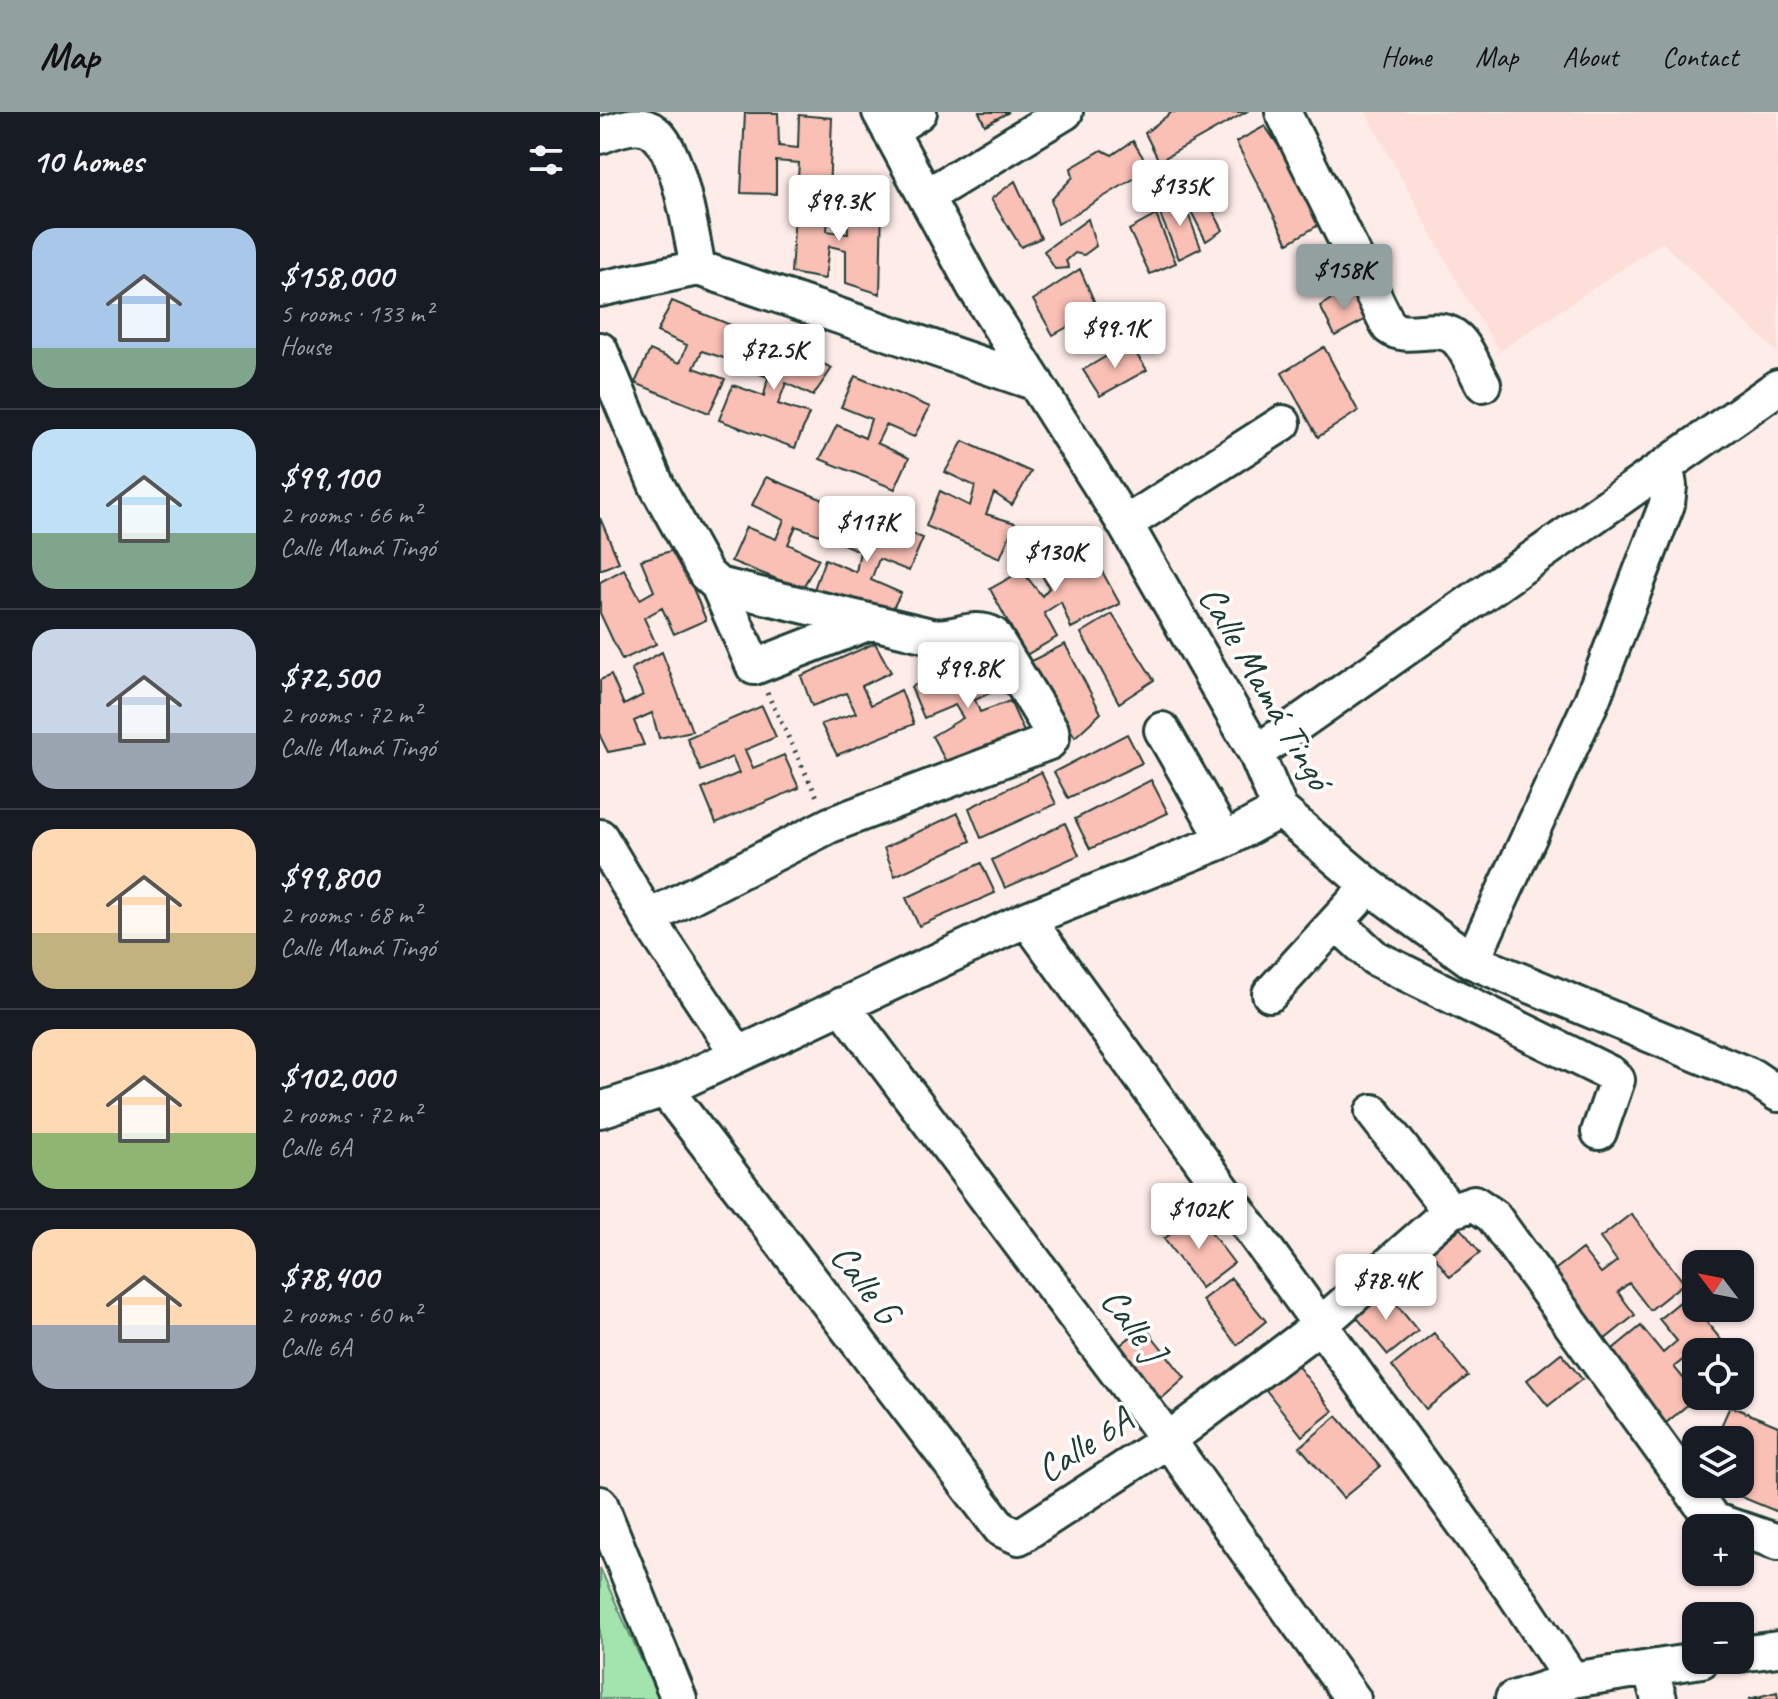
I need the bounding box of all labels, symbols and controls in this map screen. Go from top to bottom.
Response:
text: Map [40,33,99,80]
text: Home [1381,39,1431,74]
text: Map [1475,39,1518,74]
text: About [1562,39,1618,74]
text: Contact [1662,39,1738,74]
icon: filters [524,138,568,182]
text: 10 homes [32,139,143,182]
pin: $135K [1124,160,1236,228]
text: $135K [1150,169,1210,202]
pin: $99.3K [774,175,904,243]
text: $99.3K [807,184,871,217]
pin: $158K [1288,244,1400,312]
text: $158K [1314,253,1374,286]
text: $158,000 [280,254,393,297]
icon: home [96,260,192,356]
text: 5 rooms · 133 m² [280,297,432,330]
pin: $99.1K [1050,302,1180,370]
text: $99.1K [1083,311,1147,344]
pin: $72.5K [709,324,839,392]
text: House [280,330,331,363]
text: $72.5K [742,333,806,366]
text: $99,100 [280,455,378,498]
icon: home [96,461,192,557]
pin: $117K [811,496,923,564]
text: 2 rooms · 66 m² [280,498,421,531]
text: $117K [837,505,897,538]
pin: $130K [999,526,1111,594]
text: Calle Mamá Tingó [280,531,436,564]
text: $130K [1025,535,1085,568]
street label: Calle Mamá Tingó [1188,577,1346,802]
pin: $99.8K [903,642,1033,710]
text: $99.8K [936,651,1000,684]
text: $72,500 [280,655,378,698]
icon: home [96,661,192,757]
text: 2 rooms · 72 m² [280,698,421,731]
text: Calle Mamá Tingó [280,731,436,764]
text: $99,800 [280,855,378,898]
icon: home [96,861,192,957]
text: 2 rooms · 68 m² [280,898,421,931]
text: Calle Mamá Tingó [280,931,436,964]
text: $102,000 [280,1055,394,1098]
icon: home [96,1061,192,1157]
text: 2 rooms · 72 m² [280,1098,421,1131]
text: Calle 6A [280,1131,352,1164]
pin: $102K [1143,1183,1255,1251]
text: $102K [1169,1192,1229,1225]
street label: Calle G [820,1234,913,1335]
north arrow [1682,1250,1754,1322]
map controls [1682,1250,1754,1674]
pin: $78.4K [1321,1254,1451,1322]
text: $78,400 [280,1255,378,1298]
icon: home [96,1261,192,1357]
text: $78.4K [1353,1263,1419,1296]
street label: Calle J [1091,1278,1180,1375]
text: 2 rooms · 60 m² [280,1298,421,1331]
text: Calle 6A [280,1331,352,1364]
button: locate [1682,1338,1754,1410]
street label: Calle 6A [1027,1395,1143,1493]
button: layers [1682,1426,1754,1498]
button: + [1682,1514,1754,1586]
button: − [1682,1602,1754,1674]

